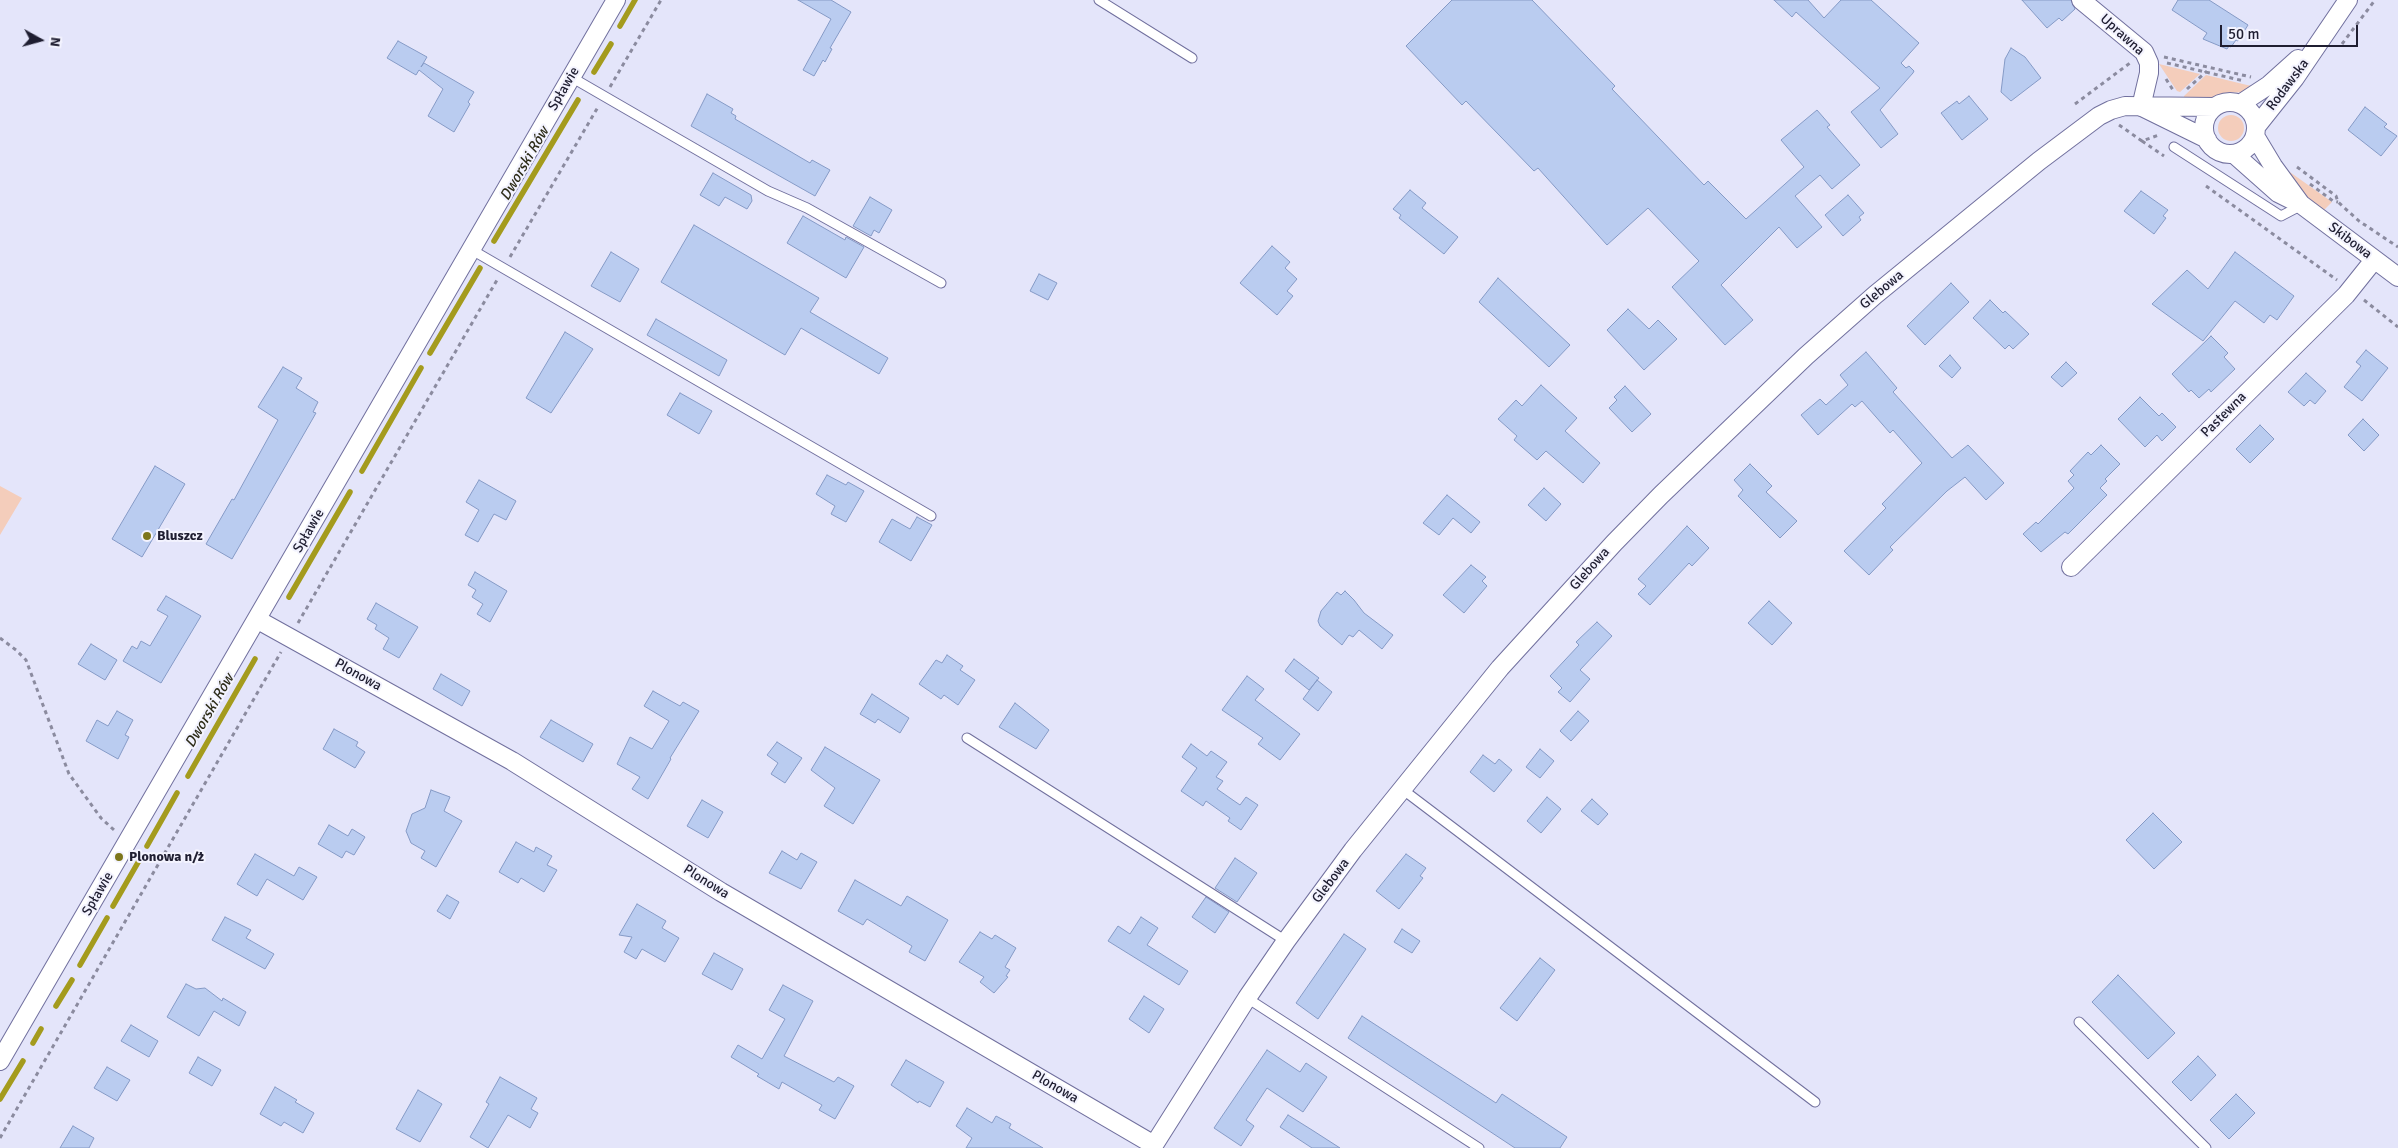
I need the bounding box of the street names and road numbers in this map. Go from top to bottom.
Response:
street label: Uprawna [2096,11,2148,59]
street label: Rodawska [2263,56,2313,114]
street label: Spławie [545,64,583,114]
street label: Skibowa [2325,219,2375,263]
street label: Glebowa [1857,267,1907,313]
street label: Pastewna [2198,389,2250,441]
street label: Spławie [290,506,328,556]
street label: Glebowa [1567,544,1613,594]
street label: Plonowa [332,655,384,695]
street label: Glebowa [1309,855,1353,907]
street label: Plonowa [680,861,732,903]
street label: Spławie [79,869,117,919]
street label: Plonowa [1029,1067,1081,1107]

